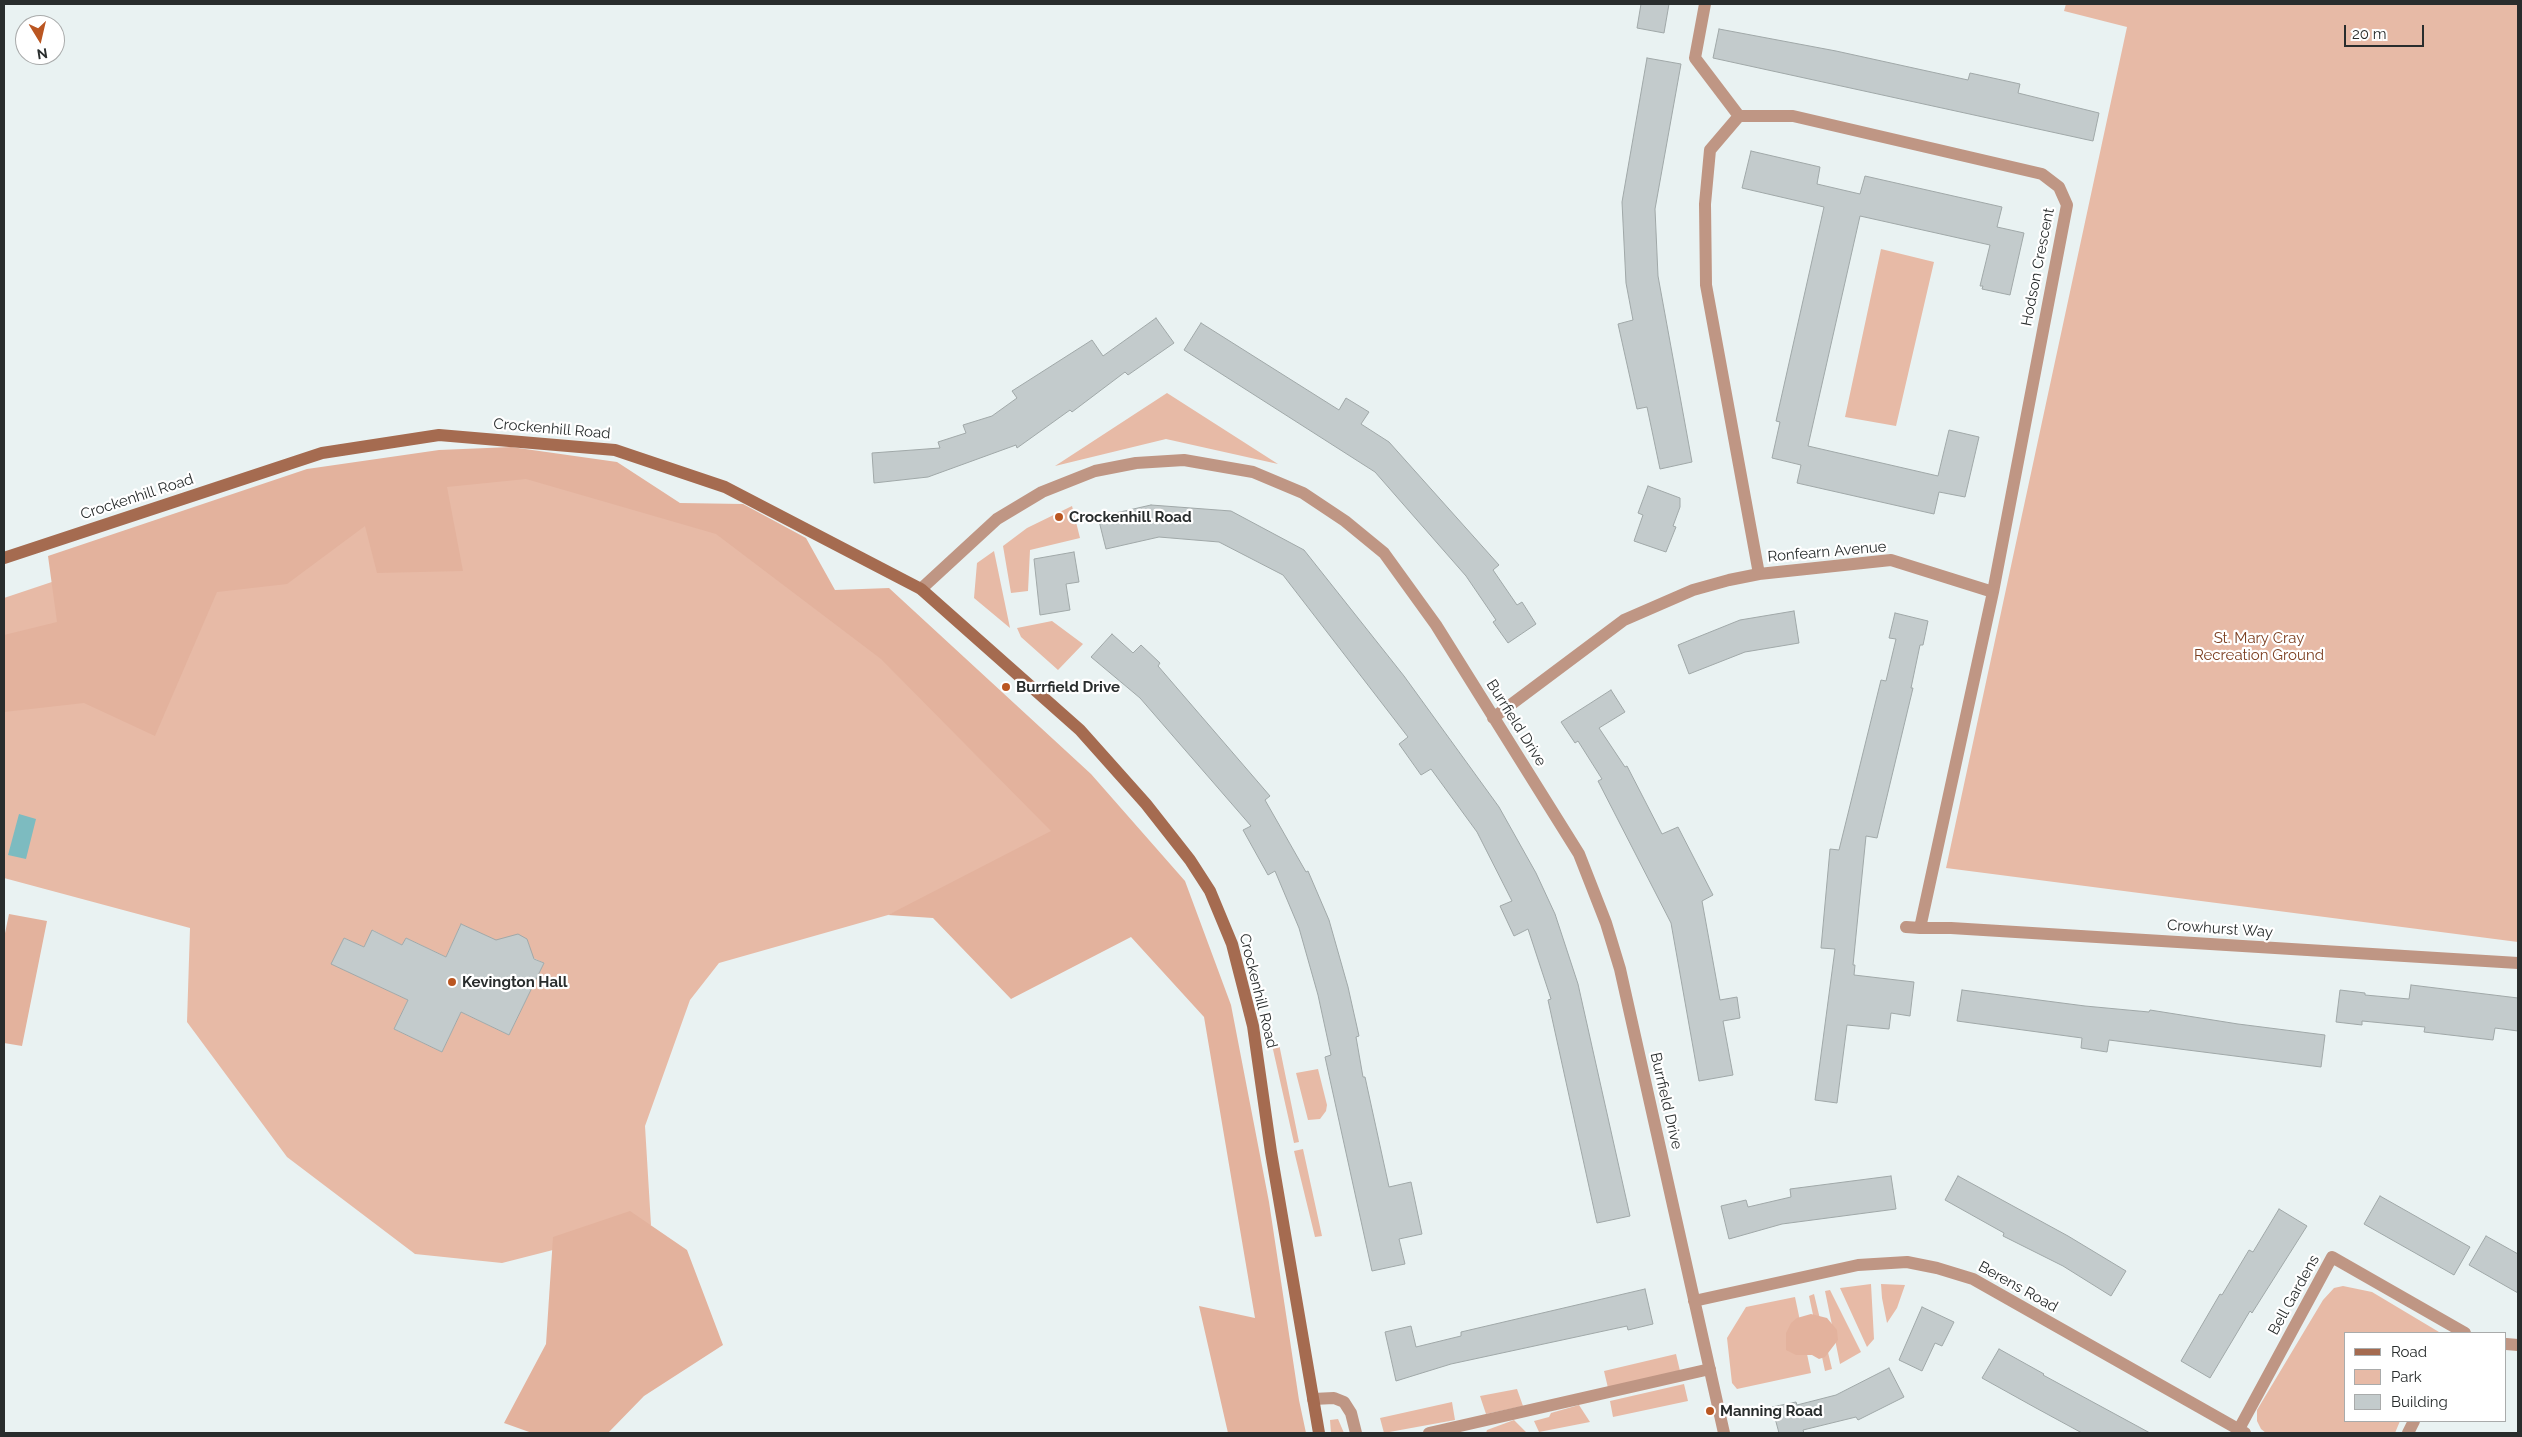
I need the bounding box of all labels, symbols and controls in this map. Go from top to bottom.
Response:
north arrow [15,15,65,65]
scale bar [2347,15,2427,47]
text: 20 m [2352,25,2387,43]
text: N [36,45,49,63]
street label: Hodson Crescent [2018,206,2058,328]
street label: Crockenhill Road [493,415,611,443]
street label: Crockenhill Road [78,470,196,524]
place label: Crockenhill Road [1069,508,1192,526]
marker: Crockenhill Road [1053,511,1065,523]
street label: Ronfearn Avenue [1767,538,1887,566]
park label: St. Mary Cray Recreation Ground [2194,629,2324,664]
street label: Burrfield Drive [1482,676,1550,770]
place label: Burrfield Drive [1016,678,1120,696]
marker: Burrfield Drive [1000,681,1012,693]
street label: Crowhurst Way [2166,916,2274,942]
street label: Crockenhill Road [1235,932,1281,1050]
place label: Kevington Hall [462,973,568,991]
marker: Kevington Hall [446,976,458,988]
street label: Burrfield Drive [1646,1051,1686,1151]
street label: Bell Gardens [2265,1252,2323,1338]
street label: Berens Road [1975,1258,2061,1316]
legend [2344,1332,2507,1422]
text: Road [2391,1343,2427,1361]
text: Park [2391,1368,2422,1386]
text: Building [2391,1393,2448,1411]
place label: Manning Road [1720,1402,1823,1420]
marker: Manning Road [1704,1405,1716,1417]

